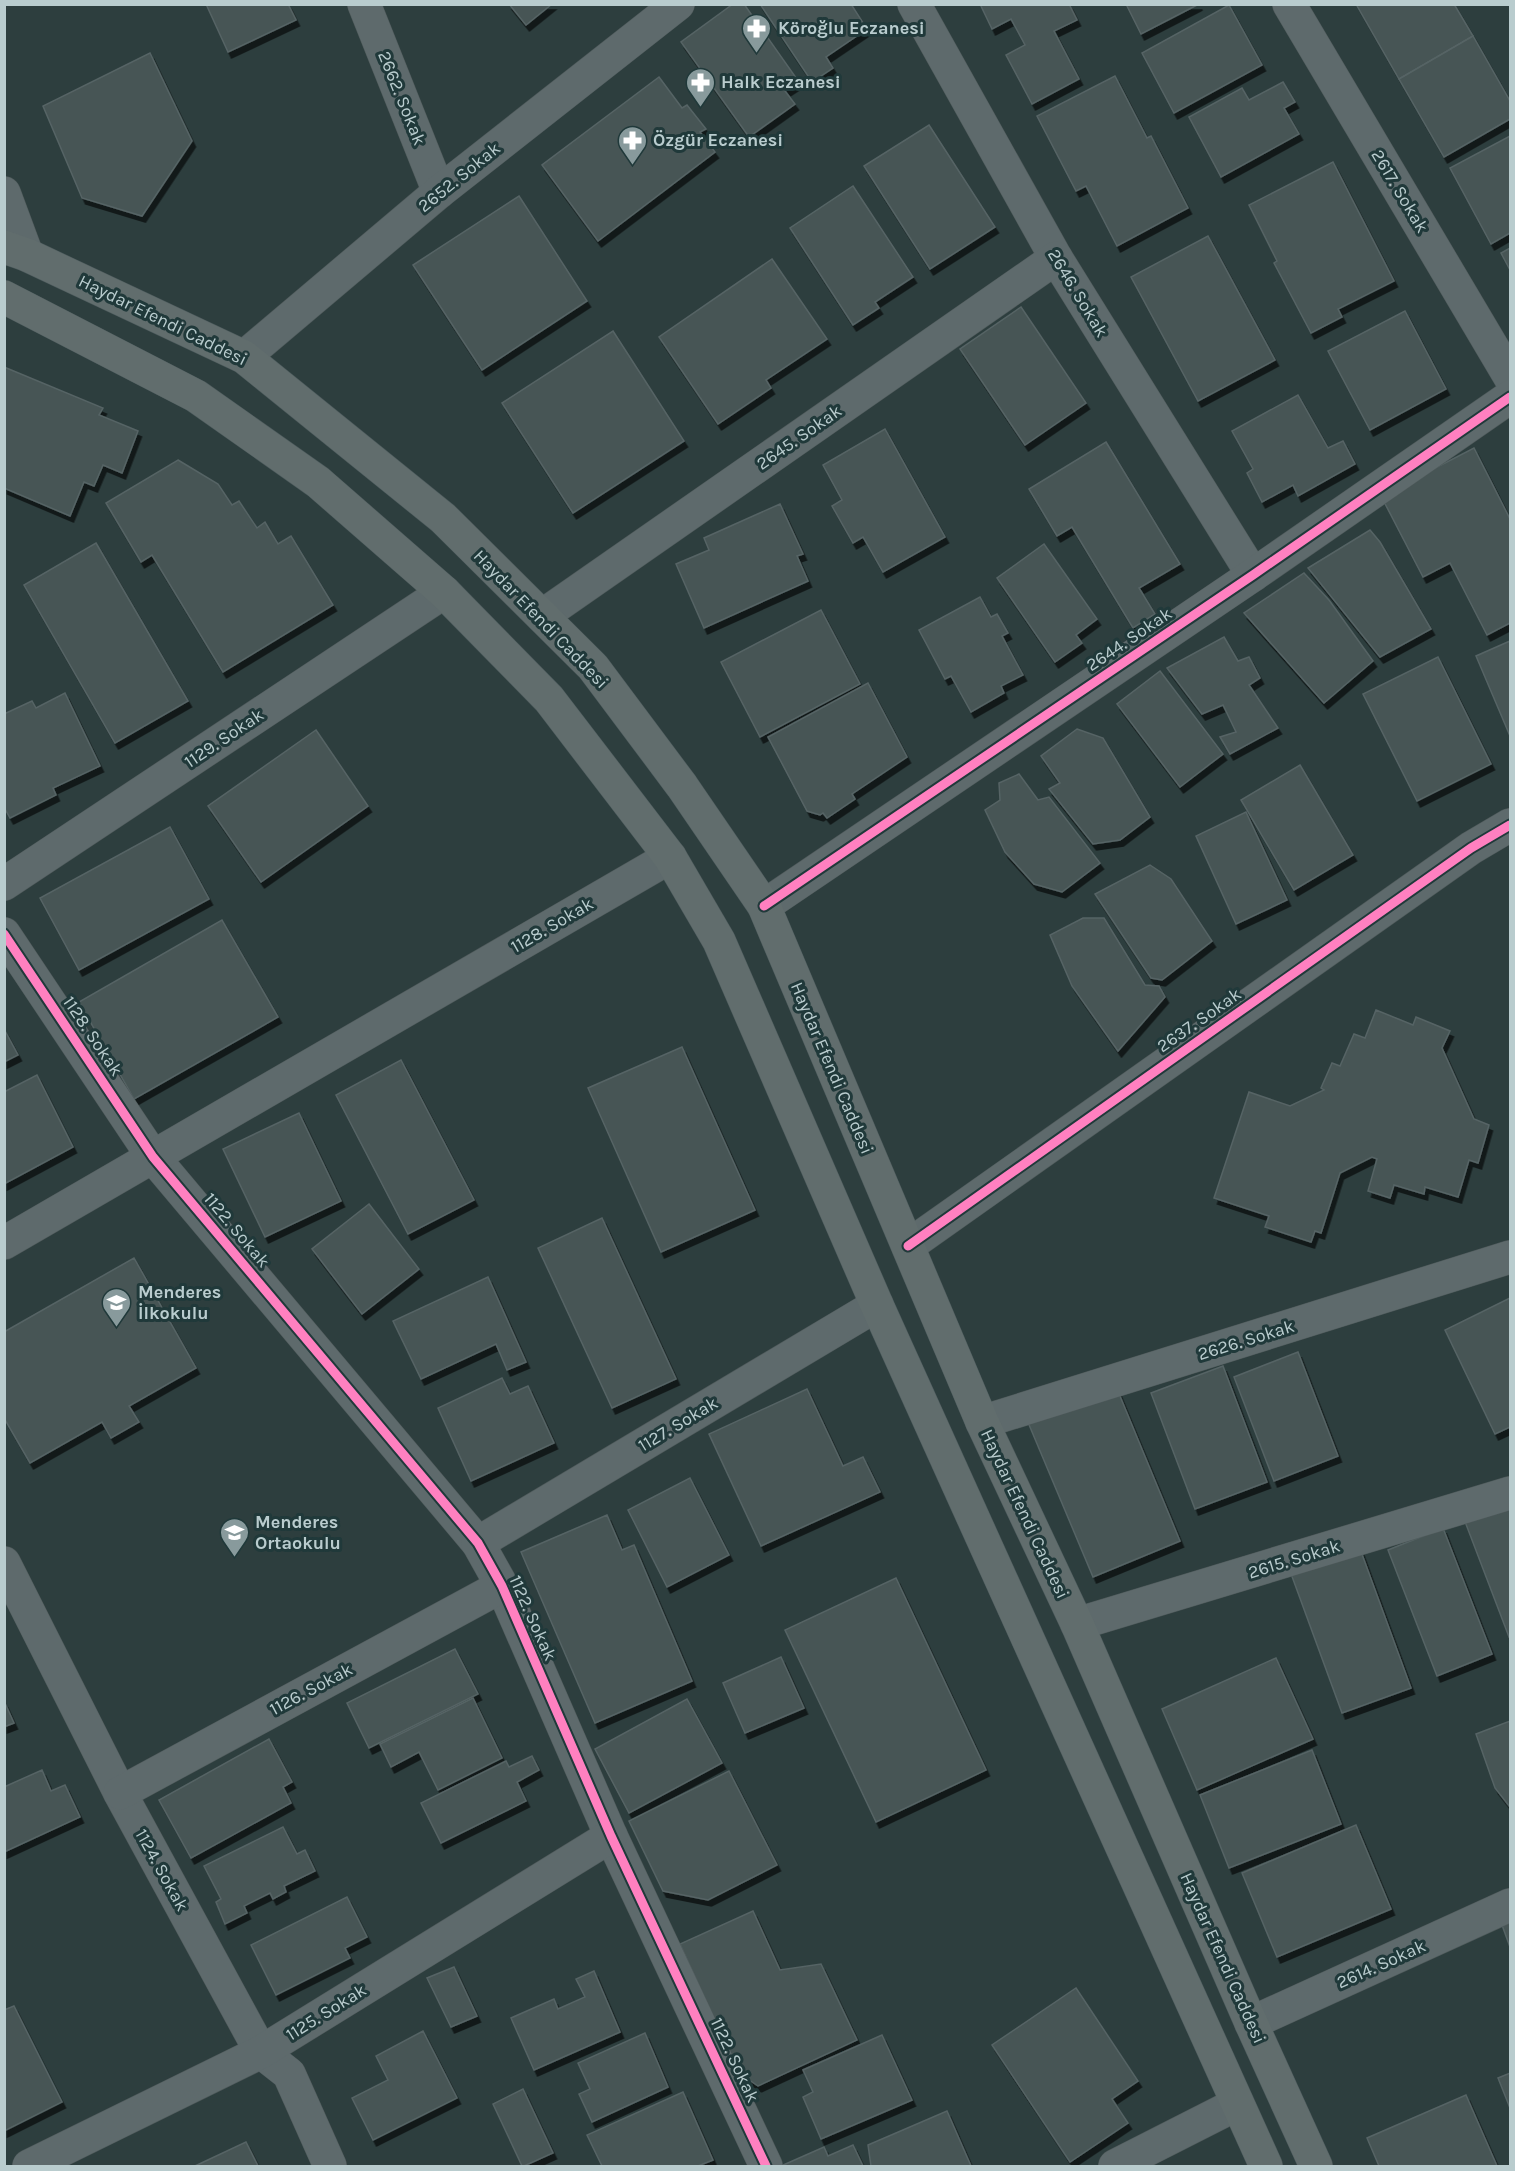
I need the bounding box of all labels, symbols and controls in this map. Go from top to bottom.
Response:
pharmacy icon: Köroğlu Eczanesi [741,12,773,54]
place label: Köroğlu Eczanesi [778,17,925,39]
street label: 2662. Sokak [373,48,431,148]
pharmacy icon: Halk Eczanesi [684,66,716,108]
place label: Halk Eczanesi [721,71,841,93]
pharmacy icon: Özgür Eczanesi [616,124,648,166]
place label: Özgür Eczanesi [653,129,783,151]
street label: 2652. Sokak [413,137,505,217]
street label: 2617. Sokak [1366,145,1434,237]
street label: 2646. Sokak [1043,245,1113,341]
street label: Haydar Efendi Caddesi [75,270,251,370]
street label: 2645. Sokak [752,399,846,475]
street label: Haydar Efendi Caddesi [469,545,613,693]
street label: 2644. Sokak [1082,602,1176,676]
street label: 1129. Sokak [180,703,268,773]
street label: 1128. Sokak [507,893,597,957]
street label: Haydar Efendi Caddesi [786,979,878,1157]
street label: 2637. Sokak [1152,983,1246,1057]
street label: 1128. Sokak [58,992,128,1080]
street label: 1122. Sokak [199,1188,275,1272]
place label: Menderes İlkokulu [138,1281,221,1324]
school or university icon: Menderes İlkokulu [101,1286,133,1328]
street label: 2626. Sokak [1195,1315,1297,1365]
street label: 1127. Sokak [634,1392,722,1456]
street label: Haydar Efendi Caddesi [976,1426,1074,1602]
place label: Menderes Ortaokulu [255,1511,341,1554]
school or university icon: Menderes Ortaokulu [218,1516,250,1558]
street label: 2615. Sokak [1245,1535,1343,1583]
street label: 1122. Sokak [504,1572,562,1664]
street label: 1126. Sokak [266,1658,356,1720]
street label: 1124. Sokak [130,1825,194,1915]
street label: Haydar Efendi Caddesi [1175,1869,1271,2047]
street label: 2614. Sokak [1333,1935,1429,1993]
street label: 1125. Sokak [282,1979,370,2045]
street label: 1122. Sokak [706,2014,764,2106]

